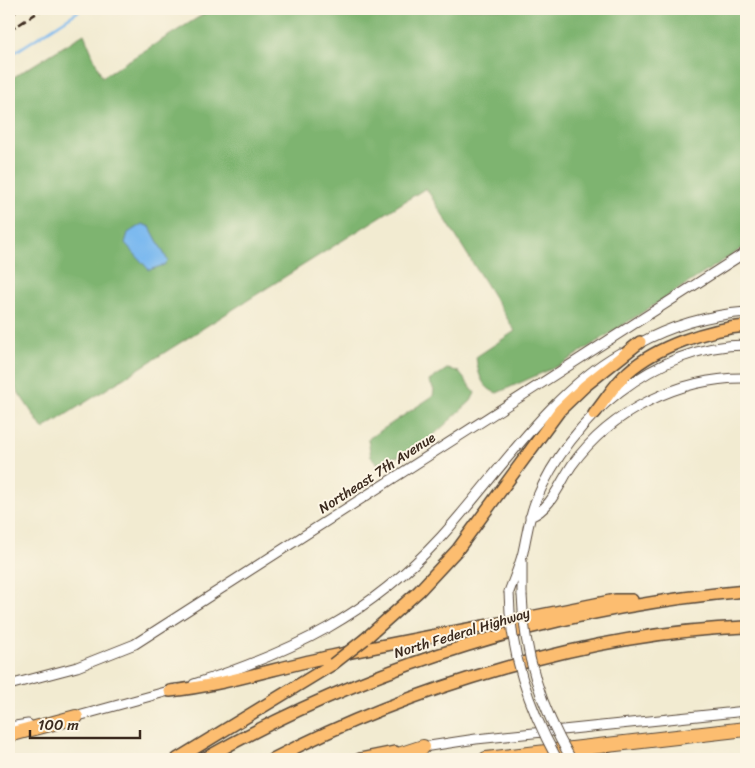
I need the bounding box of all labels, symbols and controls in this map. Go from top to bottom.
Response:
street label: Northeast 7th Avenue [313,425,441,520]
street label: North Federal Highway [391,600,534,666]
scale bar [30,708,140,740]
text: 100 m [38,712,79,738]

